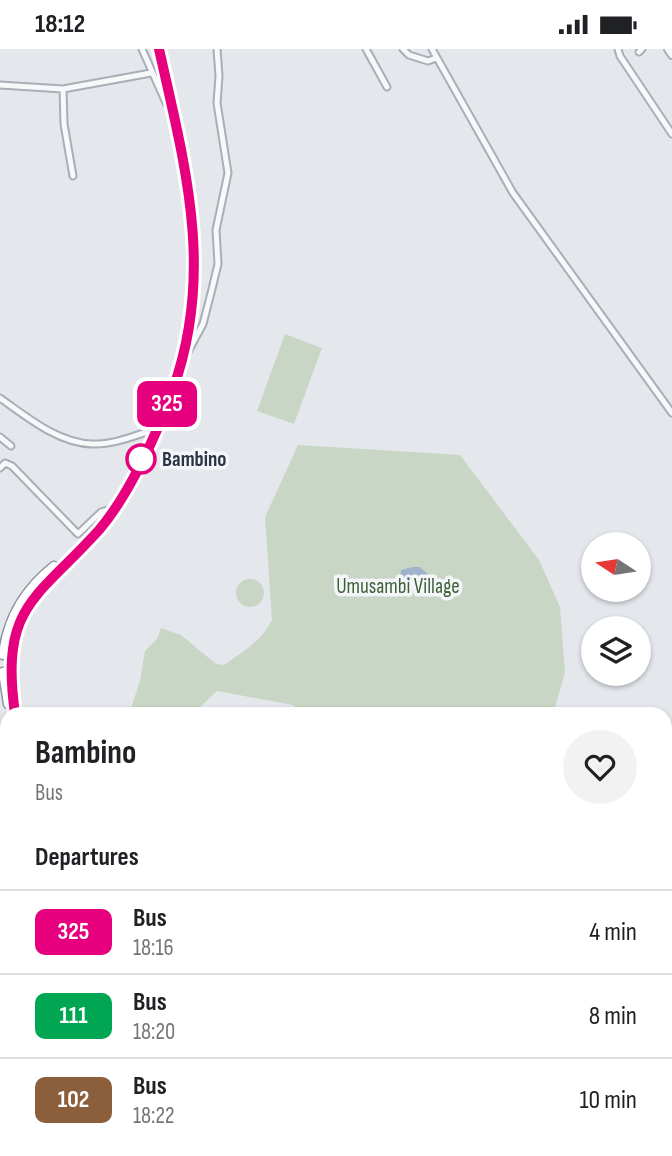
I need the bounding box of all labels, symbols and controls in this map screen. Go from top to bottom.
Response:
text: 18:12 [35,9,85,40]
line badge: 325 [127,381,207,427]
text: 325 [151,389,183,418]
marker: Bambino [126,444,156,474]
place label: Bambino [162,447,226,472]
north arrow [581,532,651,602]
map controls [581,532,651,686]
park label: Umusambi Village [336,574,460,599]
button: layers [581,616,651,686]
button: heart [563,730,637,804]
text: Bambino [35,733,136,773]
text: Bus [35,779,63,807]
text: Departures [35,842,139,873]
text: Bus [133,903,167,934]
text: 325 [58,917,89,946]
text: 4 min [589,917,637,948]
text: 18:16 [133,934,174,962]
text: Bus [133,987,167,1018]
text: 111 [59,1001,88,1030]
text: 8 min [589,1001,637,1032]
text: 18:20 [133,1018,175,1046]
text: Bus [133,1071,167,1102]
text: 102 [58,1085,89,1114]
text: 10 min [580,1085,637,1116]
text: 18:22 [133,1102,174,1130]

